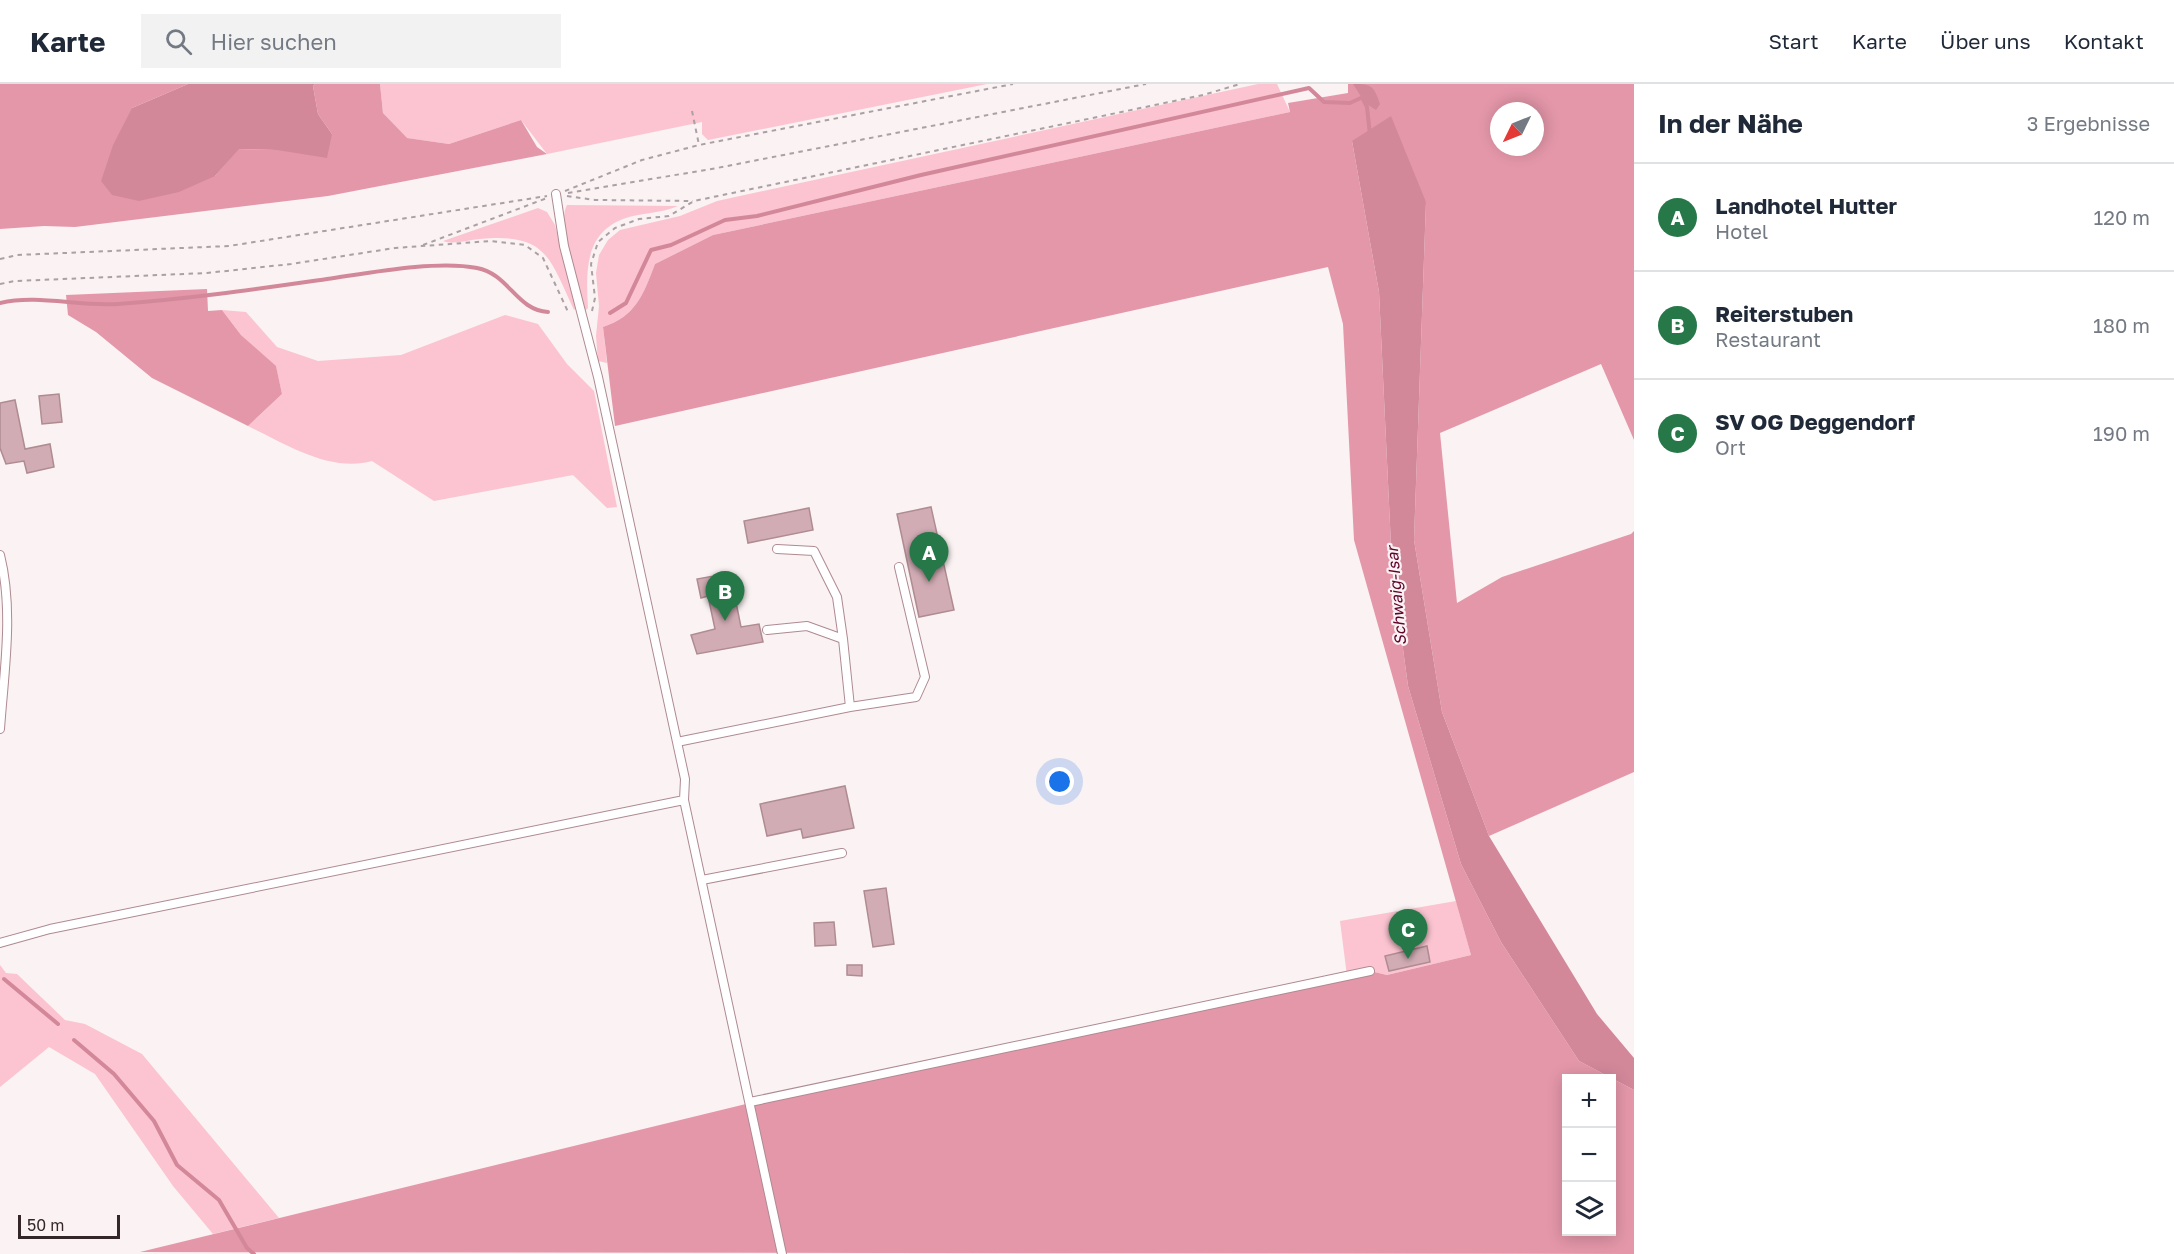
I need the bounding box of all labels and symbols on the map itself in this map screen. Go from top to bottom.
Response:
north arrow [1490,102,1544,156]
pin: A [910,532,948,582]
water label: Schwaig-Isar [1381,543,1410,646]
pin: B [706,572,744,621]
your location [1045,767,1074,796]
pin: C [1388,910,1428,959]
scale bar [18,1212,120,1240]

